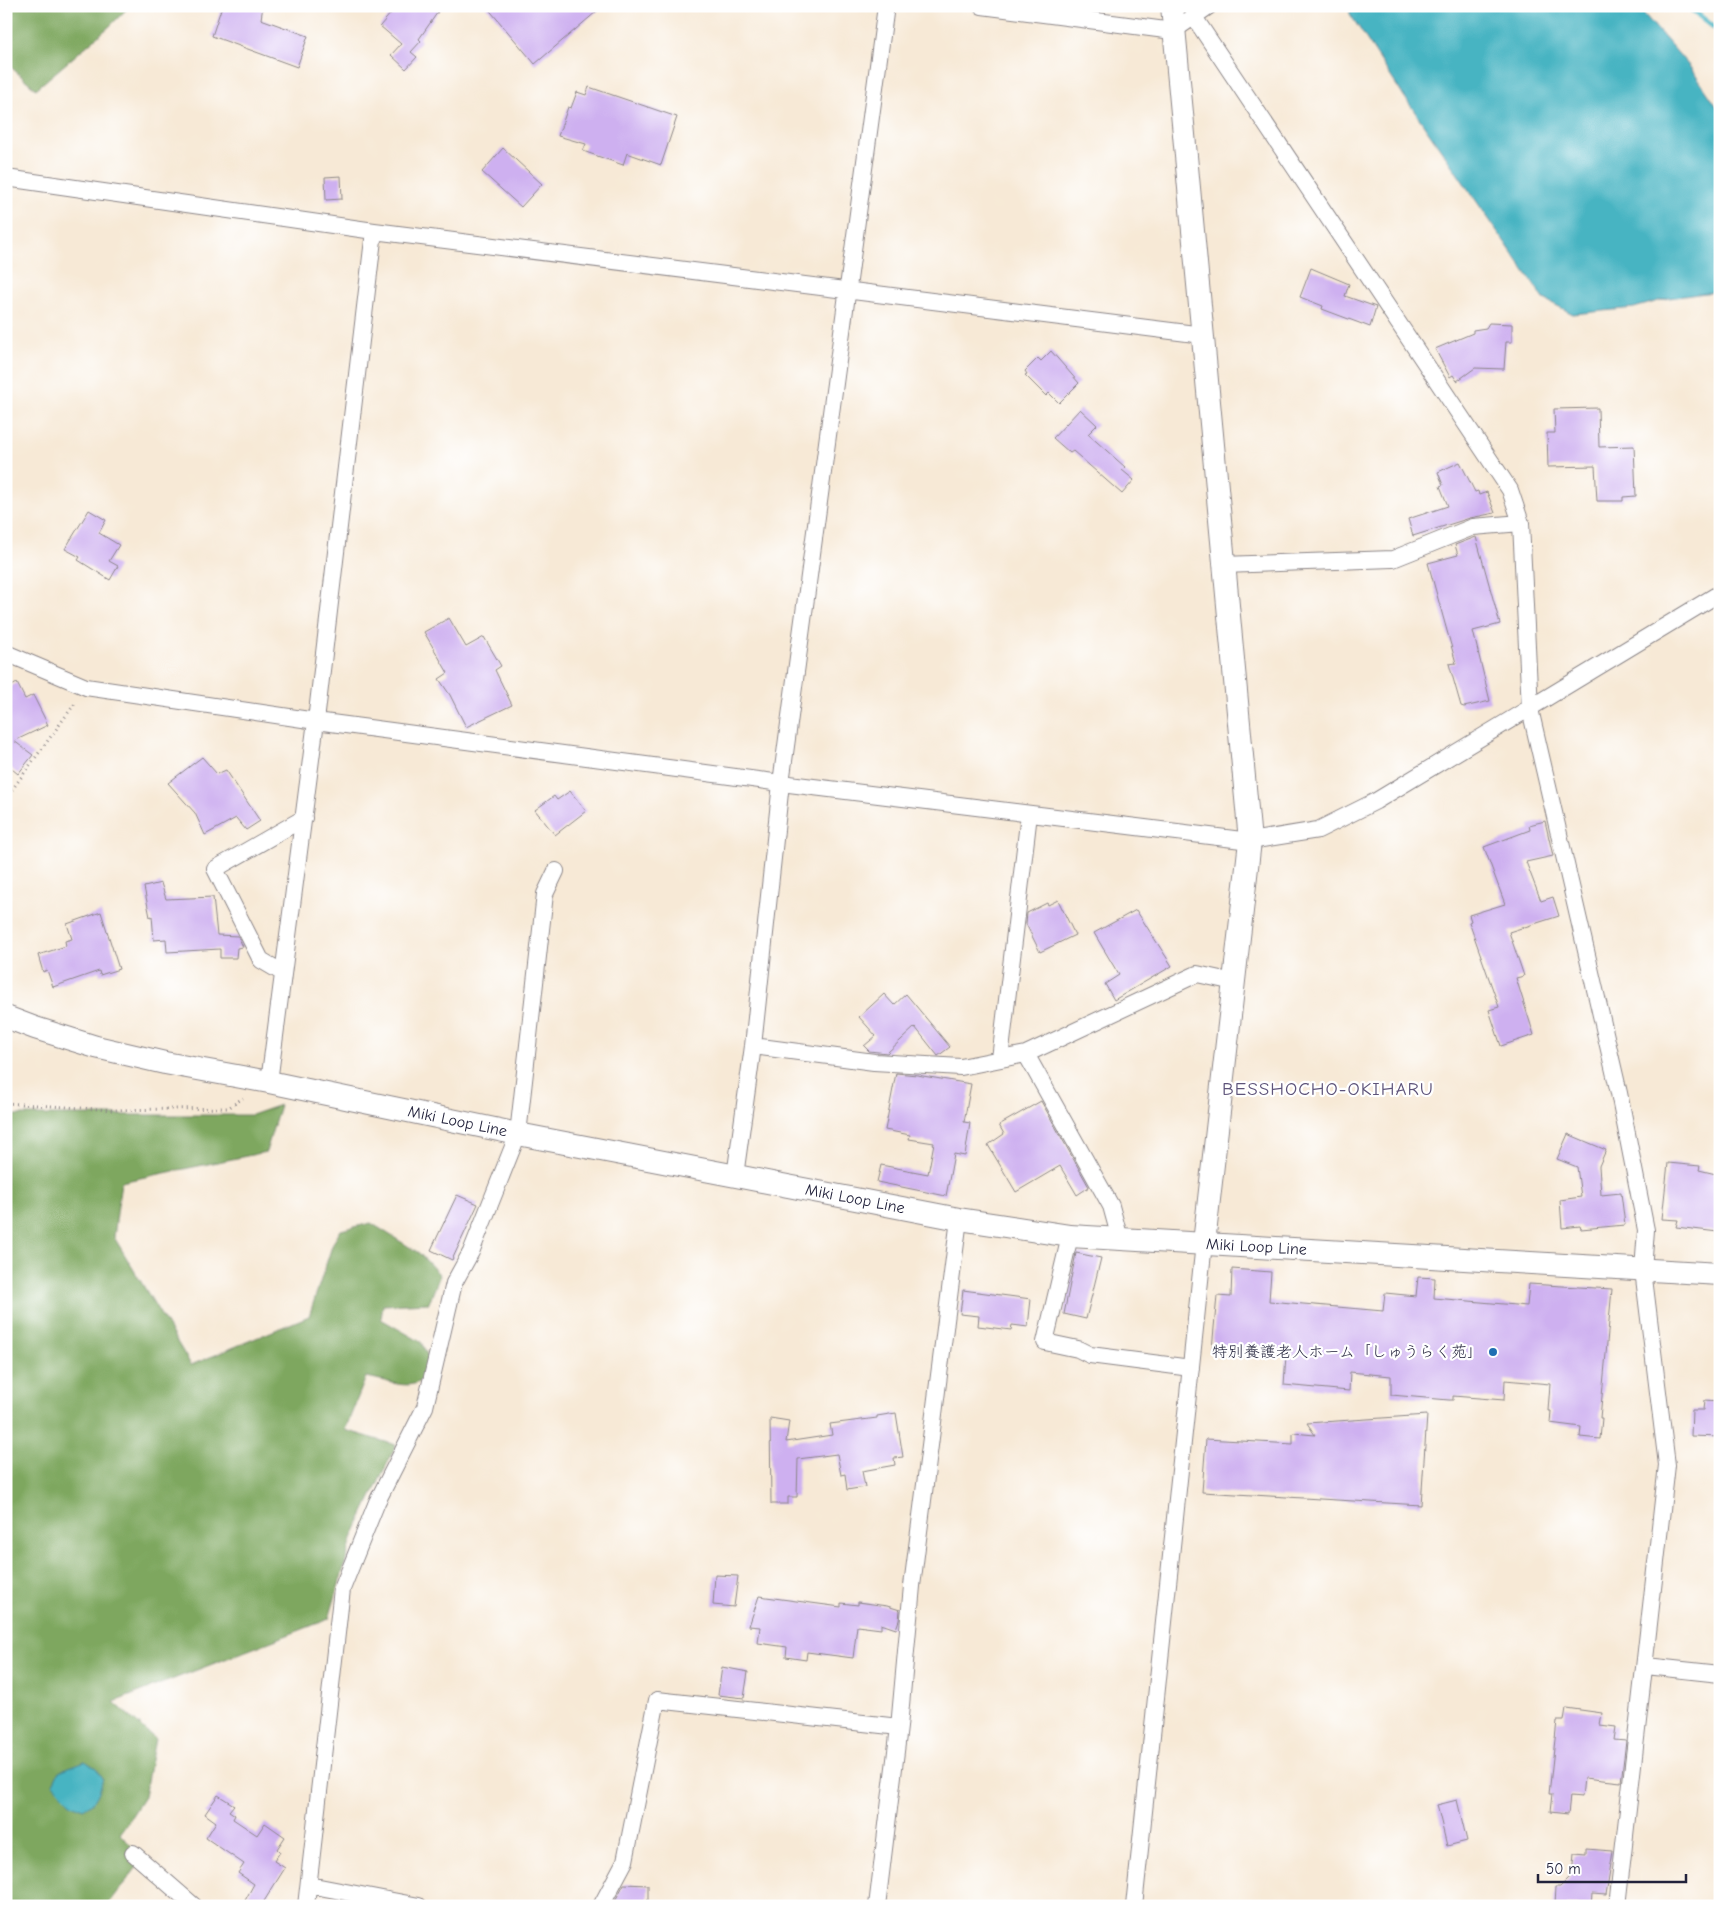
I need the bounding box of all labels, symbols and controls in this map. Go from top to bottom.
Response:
district label: BESSHOCHO-OKIHARU [1222,1078,1434,1100]
street label: Miki Loop Line [406,1102,509,1140]
street label: Miki Loop Line [804,1181,906,1217]
street label: Miki Loop Line [1206,1235,1307,1259]
place label: 特別養護老人ホーム「しゅうらく苑」 [1212,1343,1483,1361]
marker: 特別養護老人ホーム「しゅうらく苑」 [1487,1346,1499,1358]
scale bar [1538,1852,1686,1884]
text: 50 m [1546,1860,1581,1878]

